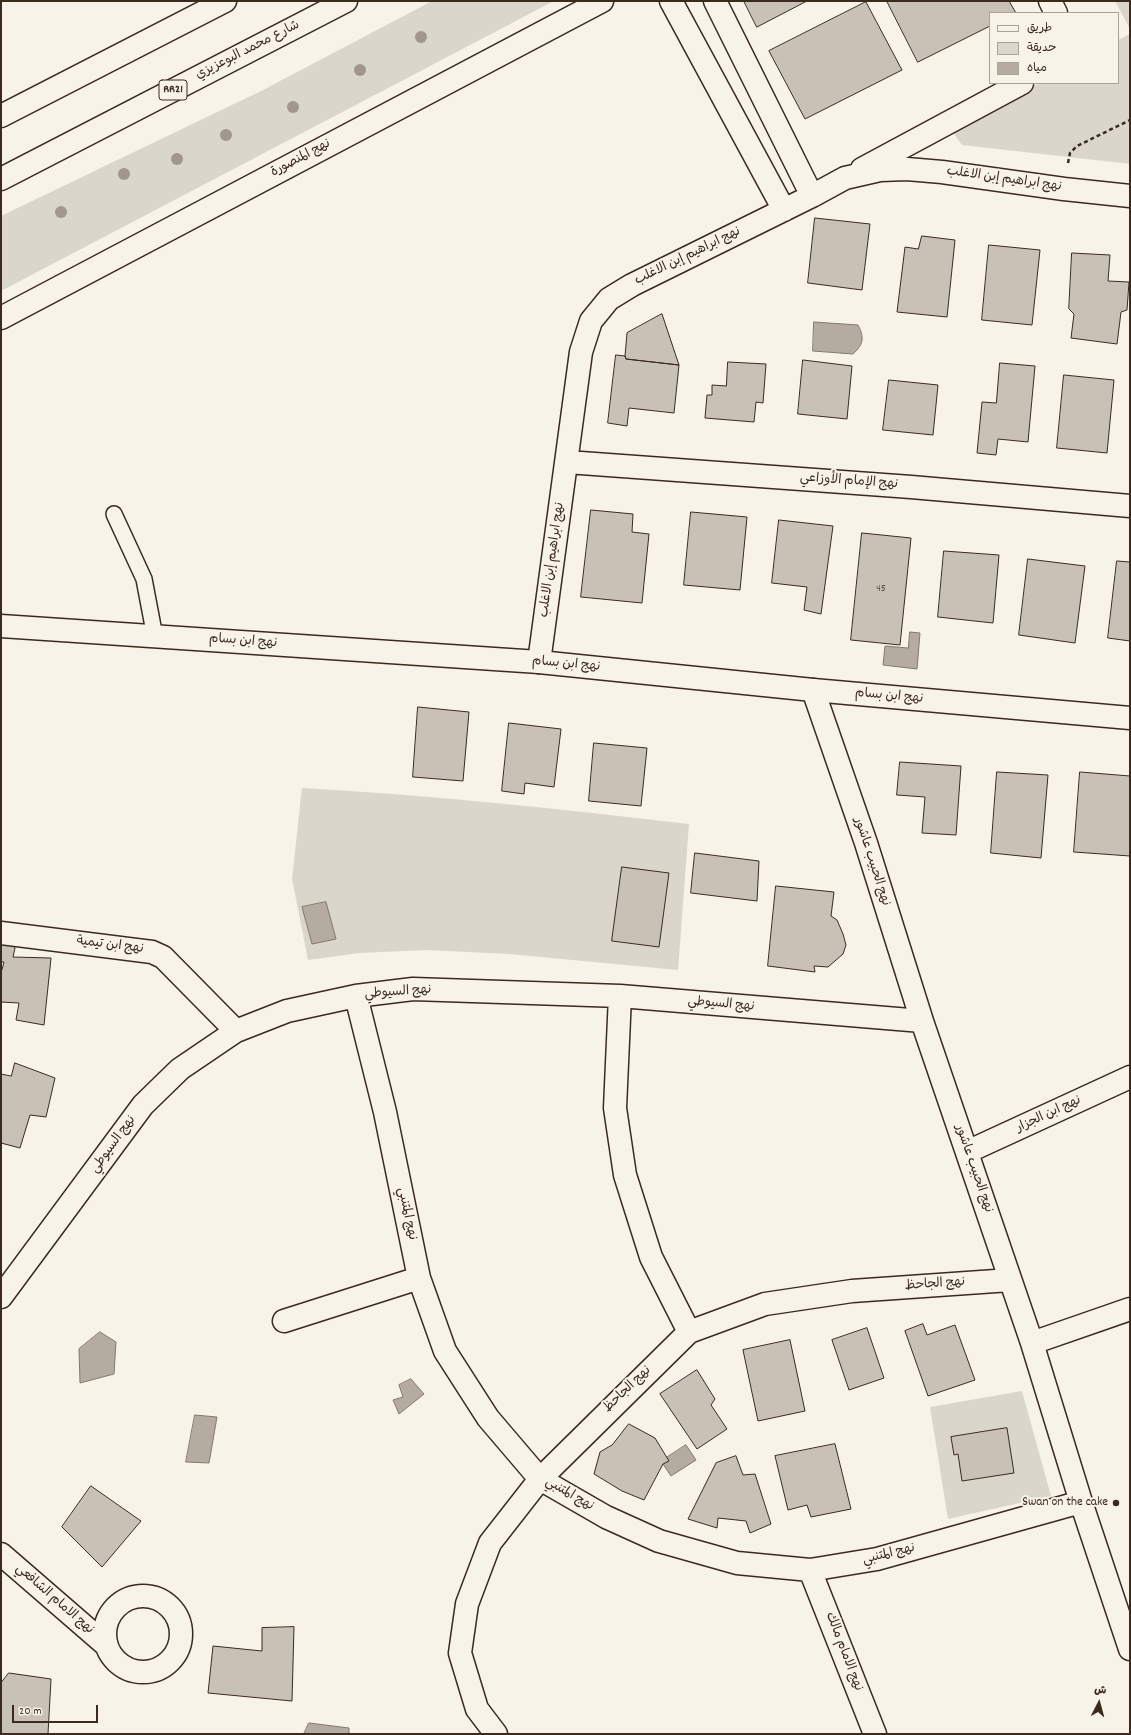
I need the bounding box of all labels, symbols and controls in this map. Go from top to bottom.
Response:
legend [989,12,1119,84]
street label: شارع محمد البوعزيزي [193,18,303,84]
text: طريق [1027,20,1052,37]
text: حديقة [1027,40,1056,57]
text: مياه [1027,60,1047,77]
road number: RR21 [159,80,187,100]
street label: نهج المنصورة [268,137,334,181]
street label: نهج ابراهيم إبن الاغلب [945,164,1063,196]
street label: نهج ابراهيم إبن الاغلب [632,225,744,289]
street label: نهج الإمام الأوزاعي [799,471,899,493]
street label: نهج ابراهيم إبن الاغلب [537,501,569,619]
house number: 45 [876,582,886,596]
street label: نهج ابن بسام [208,632,278,652]
street label: نهج ابن بسام [531,654,601,676]
street label: نهج ابن بسام [854,686,924,708]
street label: نهج الحبيب عاشور [849,816,893,908]
street label: نهج ابن تيمية [76,934,144,958]
street label: نهج السيوطي [364,983,432,1003]
street label: نهج السيوطي [687,994,755,1016]
street label: نهج ابن الجزار [1014,1093,1084,1137]
street label: نهج السيوطي [88,1113,140,1177]
street label: نهج الحبيب عاشور [951,1123,995,1215]
street label: نهج المتنبي [393,1186,419,1242]
street label: نهج الجاحظ [904,1275,966,1295]
street label: نهج الجاحظ [601,1363,655,1417]
street label: نهج المتنبي [542,1475,596,1515]
place label: Swan on the cake [1022,1495,1108,1511]
marker: Swan on the cake [1111,1498,1121,1508]
street label: نهج المتنبي [861,1541,917,1569]
street label: نهج الامام الشافعي [11,1562,97,1638]
street label: نهج الامام مالك [821,1610,865,1694]
text: ش [1093,1682,1107,1700]
north arrow [1079,1683,1119,1723]
scale bar [14,1697,100,1723]
text: 20 m [19,1703,42,1720]

